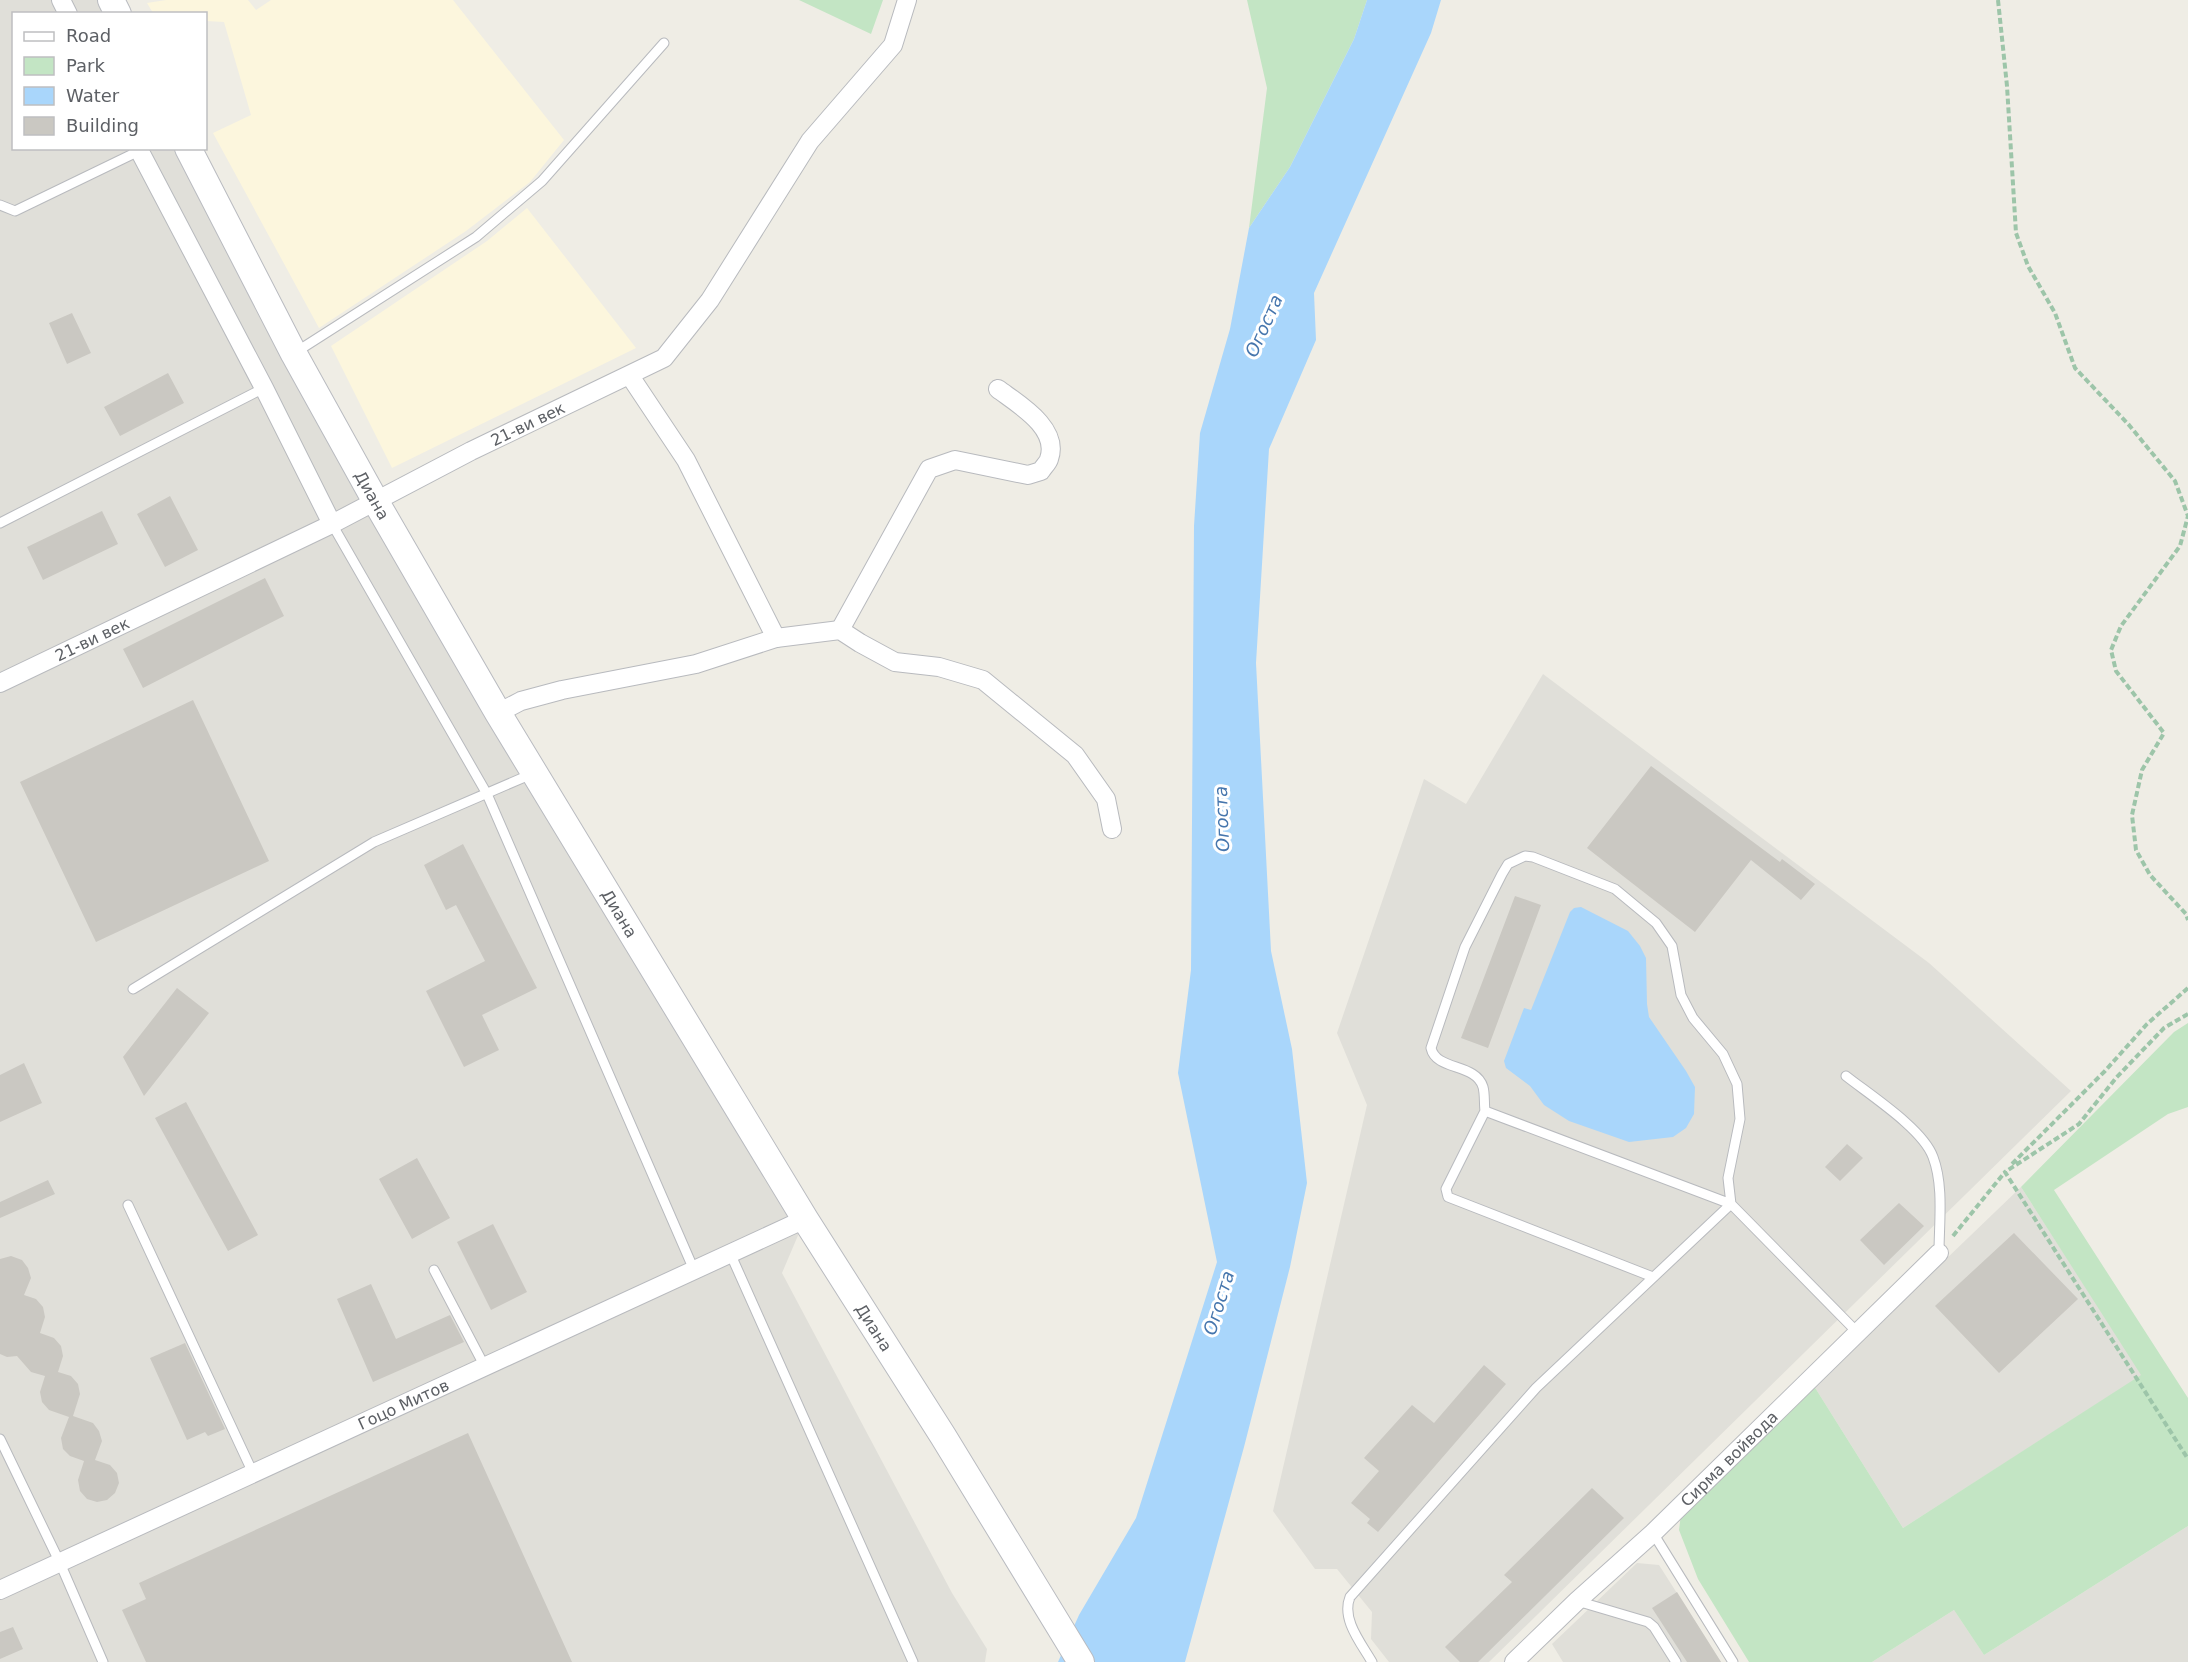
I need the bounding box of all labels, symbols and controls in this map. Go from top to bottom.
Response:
legend [12,12,207,150]
text: Road [66,25,111,46]
text: Park [66,55,105,76]
text: Water [66,85,120,106]
text: Building [66,115,139,136]
water label: Огоста [1241,291,1287,360]
street label: 21-ви век [488,398,568,450]
street label: Диана [351,468,393,523]
street label: 21-ви век [52,613,133,665]
water label: Огоста [1210,786,1233,852]
street label: Диана [597,886,641,941]
water label: Огоста [1199,1268,1238,1338]
street label: Диана [851,1300,896,1355]
street label: Гоцо Митов [355,1375,452,1434]
street label: Сирма войвода [1677,1407,1782,1511]

